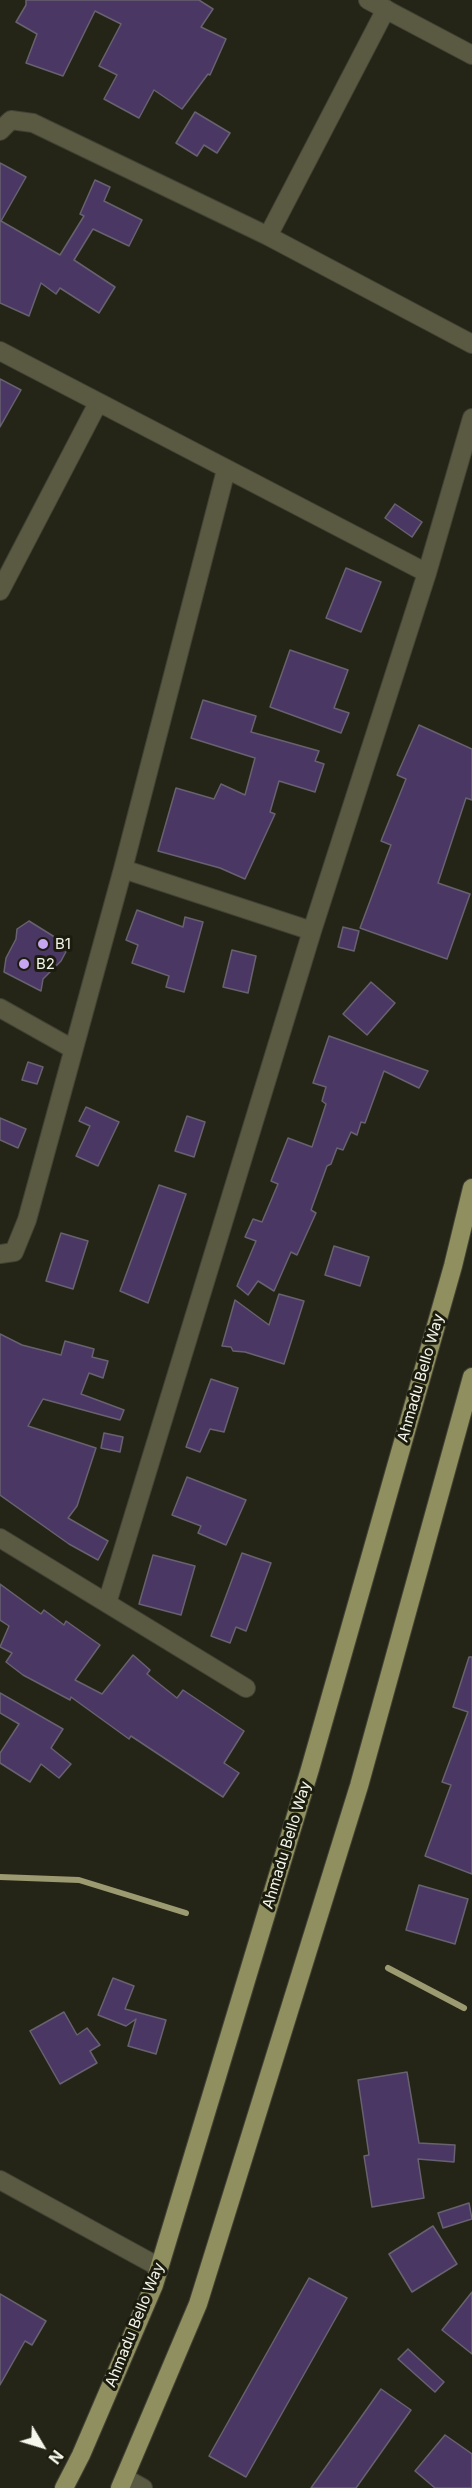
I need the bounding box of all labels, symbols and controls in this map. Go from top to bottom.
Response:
place label: B1 [55,935,71,953]
marker: B1 [36,937,50,951]
place label: B2 [36,955,55,973]
marker: B2 [17,957,31,971]
street label: Ahmadu Bello Way [394,1312,448,1444]
street label: Ahmadu Bello Way [259,1779,315,1911]
street label: Ahmadu Bello Way [102,2260,168,2390]
north arrow [12,2416,72,2476]
text: N [45,2446,68,2468]

